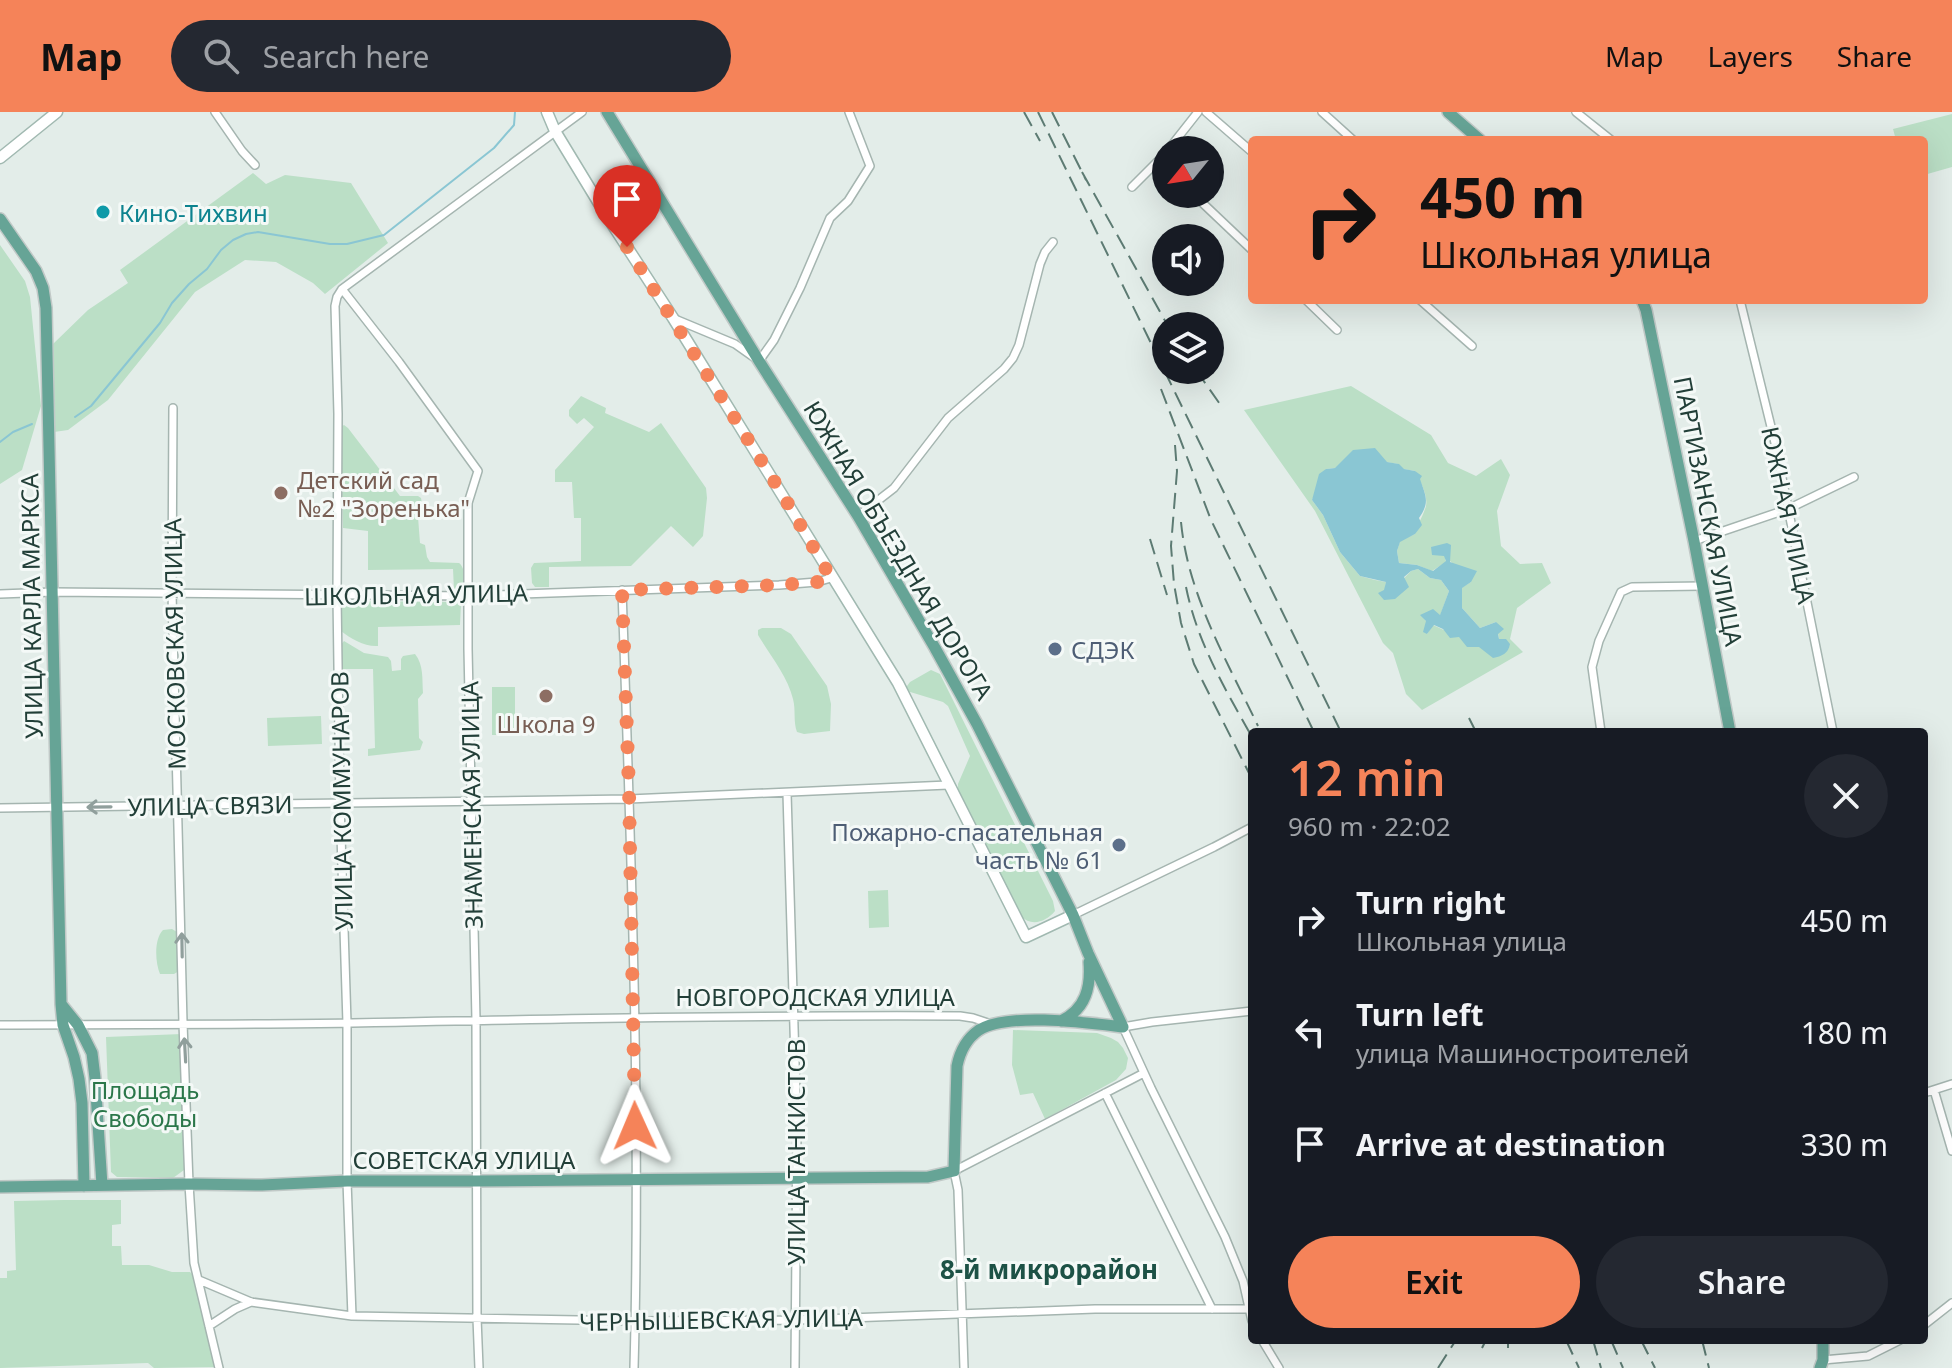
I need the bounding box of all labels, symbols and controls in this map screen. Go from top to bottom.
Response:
search box [171,20,731,92]
text: Map [40,30,123,82]
icon: search [199,34,243,78]
text: Search here [263,36,430,77]
text: Map [1605,37,1663,75]
text: Layers [1707,37,1793,75]
text: Share [1837,37,1912,75]
north arrow [1152,136,1224,208]
map controls [1152,136,1224,384]
text: 450 m [1420,158,1585,234]
pin [593,165,661,247]
icon: right [1288,168,1392,272]
icon: arrive [605,177,649,221]
place label: Кино-Тихвин [119,196,268,229]
marker: Кино-Тихвин [94,203,112,221]
button: sound [1152,224,1224,296]
text: Школьная улица [1420,230,1712,279]
button: layers [1152,312,1224,384]
street label: ПАРТИЗАНСКАЯ УЛИЦА [1667,373,1751,649]
street label: ЮЖНАЯ ОБЪЕЗДНАЯ ДОРОГА [796,394,1002,706]
street label: ЮЖНАЯ УЛИЦА [1754,423,1824,607]
place label: Детский сад №2 "Зоренька" [297,463,470,524]
street label: УЛИЦА КАРЛА МАРКСА [12,472,50,739]
marker: Детский сад №2 "Зоренька" [272,484,290,502]
street label: МОСКОВСКАЯ УЛИЦА [155,517,193,770]
street label: ШКОЛЬНАЯ УЛИЦА [304,576,529,612]
place label: СДЭК [1071,633,1134,666]
marker: СДЭК [1046,640,1064,658]
street label: УЛИЦА КОММУНАРОВ [322,671,360,931]
street label: ЗНАМЕНСКАЯ УЛИЦА [452,680,490,929]
marker: Школа 9 [537,687,555,705]
place label: Школа 9 [497,707,595,740]
text: 12 min [1288,745,1446,810]
button: close [1804,754,1888,838]
street label: УЛИЦА СВЯЗИ [127,787,293,823]
one-way arrow [86,799,113,814]
text: 960 m · 22:02 [1288,808,1451,844]
place label: Пожарно-спасательная часть № 61 [831,815,1103,876]
marker: Пожарно-спасательная часть № 61 [1110,836,1128,854]
text: Turn right [1356,882,1506,923]
icon: right [1288,898,1332,942]
text: 450 m [1801,900,1888,941]
text: Школьная улица [1356,923,1567,959]
one-way arrow [174,932,189,959]
street label: НОВГОРОДСКАЯ УЛИЦА [675,980,955,1013]
text: Turn left [1356,994,1484,1035]
icon: left [1288,1010,1332,1054]
text: 180 m [1801,1012,1888,1053]
text: улица Машиностроителей [1356,1035,1690,1071]
one-way arrow [177,1037,192,1064]
street label: УЛИЦА ТАНКИСТОВ [779,1039,812,1265]
park label: Площадь Свободы [91,1073,199,1134]
position arrow [593,1084,677,1168]
icon: arrive [1288,1122,1332,1166]
text: Arrive at destination [1356,1124,1666,1165]
text: 330 m [1801,1124,1888,1165]
street label: СОВЕТСКАЯ УЛИЦА [353,1143,576,1176]
button: Exit [1288,1236,1580,1328]
button: Share [1596,1236,1888,1328]
district label: 8-й микрорайон [940,1251,1158,1287]
street label: ЧЕРНЫШЕВСКАЯ УЛИЦА [579,1300,864,1338]

